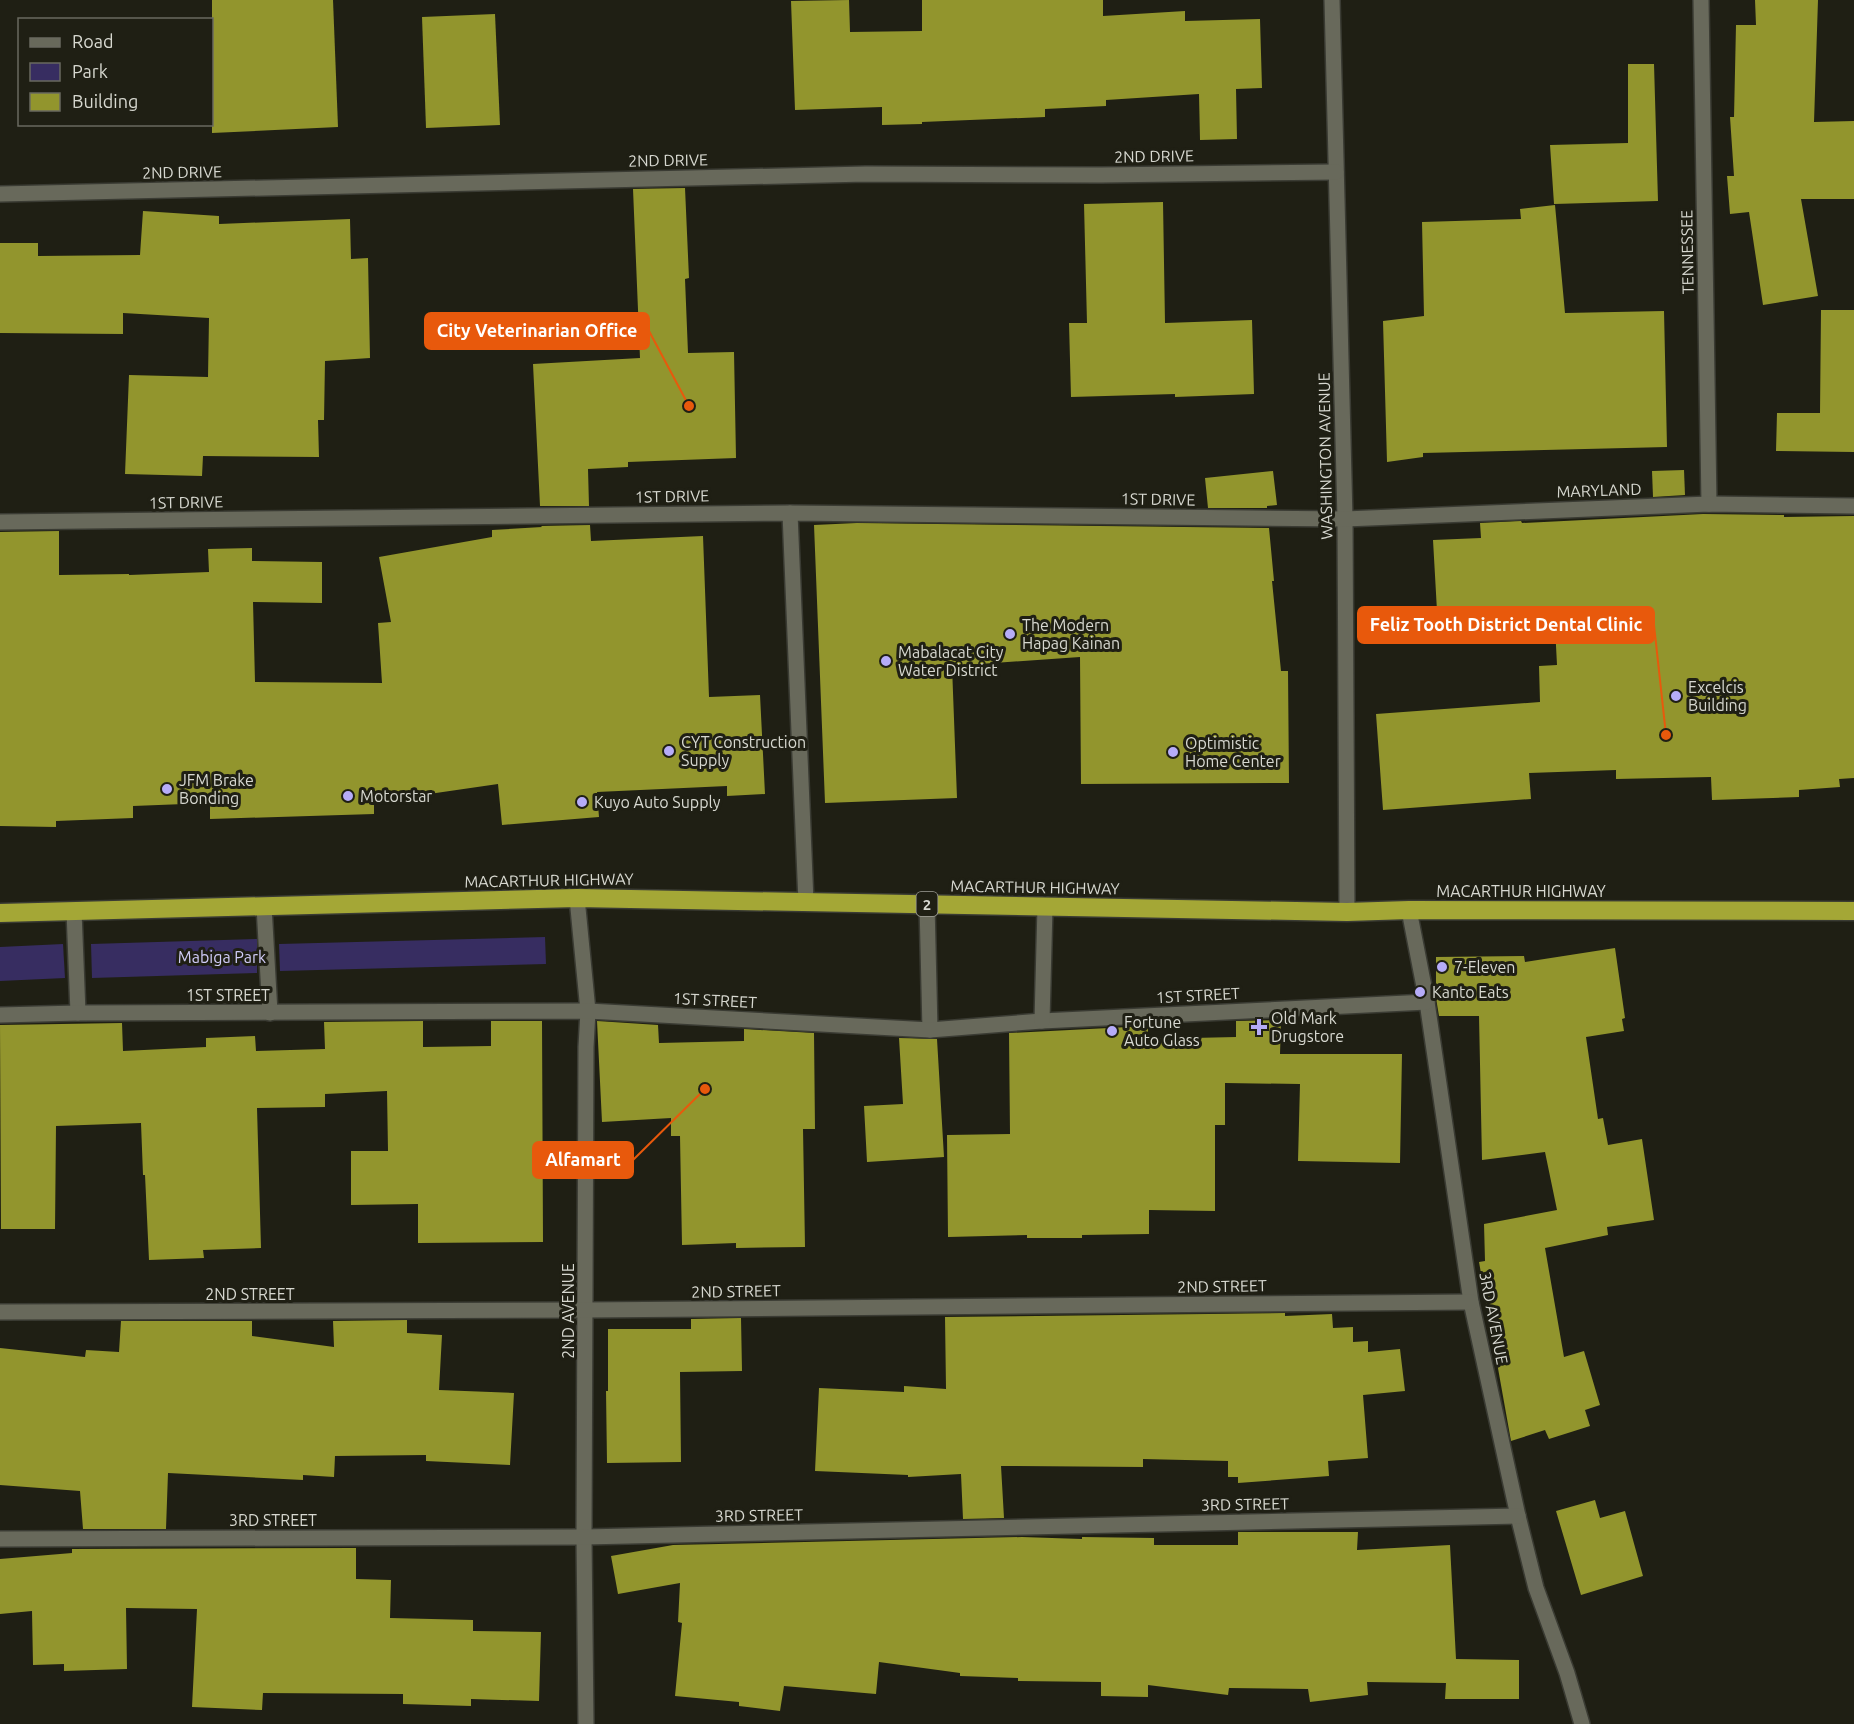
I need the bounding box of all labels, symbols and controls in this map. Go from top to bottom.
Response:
legend [18,18,213,126]
text: Road [72,31,114,51]
text: Park [72,61,108,81]
text: Building [72,91,138,111]
street label: 2ND DRIVE [1114,146,1194,166]
street label: 2ND DRIVE [628,150,708,170]
street label: 2ND DRIVE [142,162,222,182]
street label: TENNESSEE [1677,210,1697,294]
callout: City Veterinarian Office [425,313,649,349]
text: City Veterinarian Office [437,320,637,340]
street label: WASHINGTON AVENUE [1315,372,1335,540]
street label: MARYLAND [1556,480,1642,500]
street label: 1ST DRIVE [635,486,709,506]
street label: 1ST DRIVE [1121,489,1195,509]
street label: 1ST DRIVE [149,492,223,512]
callout: Feliz Tooth District Dental Clinic [1358,607,1654,643]
text: Feliz Tooth District Dental Clinic [1370,614,1642,634]
place label: The Modern Hapag Kainan [1022,616,1120,652]
marker: The Modern Hapag Kainan [1003,627,1017,641]
place label: Mabalacat City Water District [898,643,1004,679]
marker: Mabalacat City Water District [879,654,893,668]
place label: Excelcis Building [1688,678,1747,714]
marker: Excelcis Building [1669,689,1683,703]
place label: CYT Construction Supply [681,733,806,769]
place label: Optimistic Home Center [1185,734,1281,770]
marker: CYT Construction Supply [662,744,676,758]
marker: Optimistic Home Center [1166,745,1180,759]
place label: JFM Brake Bonding [179,771,254,807]
marker: JFM Brake Bonding [160,782,174,796]
place label: Motorstar [360,787,432,805]
marker: Motorstar [341,789,355,803]
place label: Kuyo Auto Supply [594,793,721,811]
marker: Kuyo Auto Supply [575,795,589,809]
street label: MACARTHUR HIGHWAY [464,870,635,890]
street label: MACARTHUR HIGHWAY [950,877,1121,897]
street label: MACARTHUR HIGHWAY [1436,882,1606,900]
road number: 2 [916,892,938,916]
park label: Mabiga Park [178,948,266,966]
place label: 7-Eleven [1454,958,1515,976]
marker: 7-Eleven [1435,960,1449,974]
place label: Kanto Eats [1432,983,1509,1001]
street label: 1ST STREET [1156,984,1241,1006]
marker: Kanto Eats [1413,985,1427,999]
street label: 1ST STREET [186,986,270,1004]
street label: 1ST STREET [673,989,758,1011]
place label: Old Mark Drugstore [1271,1009,1344,1045]
place label: Fortune Auto Glass [1124,1013,1200,1049]
marker: Old Mark Drugstore [1252,1020,1266,1034]
marker: Fortune Auto Glass [1105,1024,1119,1038]
callout: Alfamart [533,1142,633,1178]
text: Alfamart [545,1149,621,1169]
street label: 2ND AVENUE [559,1263,577,1359]
street label: 3RD AVENUE [1476,1270,1512,1366]
street label: 2ND STREET [1177,1276,1267,1296]
street label: 2ND STREET [691,1281,781,1301]
street label: 2ND STREET [205,1285,295,1303]
street label: 3RD STREET [1201,1494,1289,1514]
street label: 3RD STREET [715,1505,803,1525]
street label: 3RD STREET [229,1511,317,1529]

